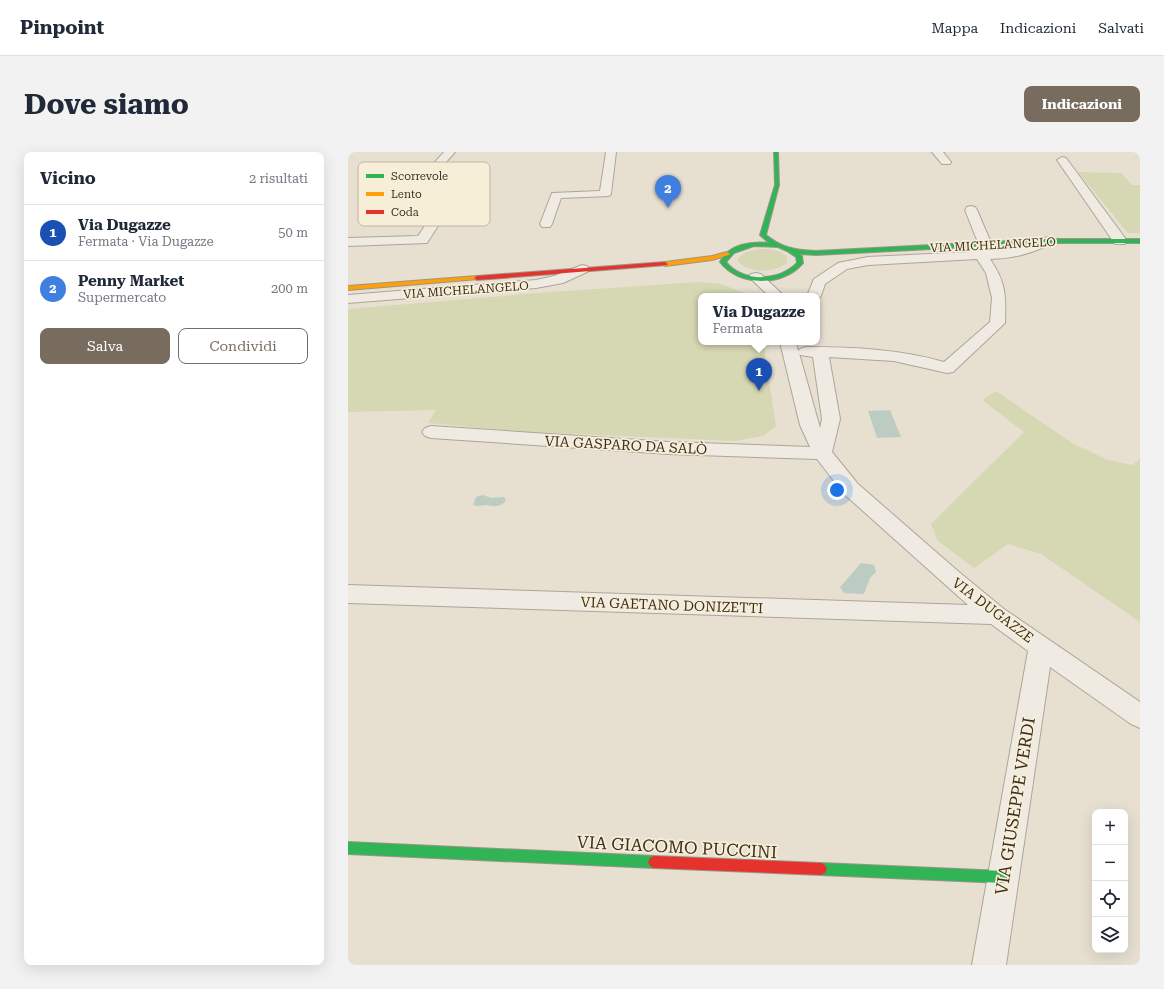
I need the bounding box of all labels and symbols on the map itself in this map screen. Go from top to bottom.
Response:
legend [358,162,490,226]
text: Scorrevole [391,170,448,183]
pin: 2 [655,175,681,208]
text: Lento [391,188,422,201]
text: Coda [391,206,419,219]
street label: VIA MICHELANGELO [930,235,1056,255]
street label: VIA MICHELANGELO [403,279,529,301]
pin: 1 [746,358,772,391]
street label: VIA GASPARO DA SALÒ [544,433,708,457]
your location [827,480,847,500]
street label: VIA DUGAZZE [949,574,1037,646]
street label: VIA GAETANO DONIZETTI [581,594,763,616]
street label: VIA GIUSEPPE VERDI [991,716,1039,896]
street label: VIA GIACOMO PUCCINI [576,832,778,862]

